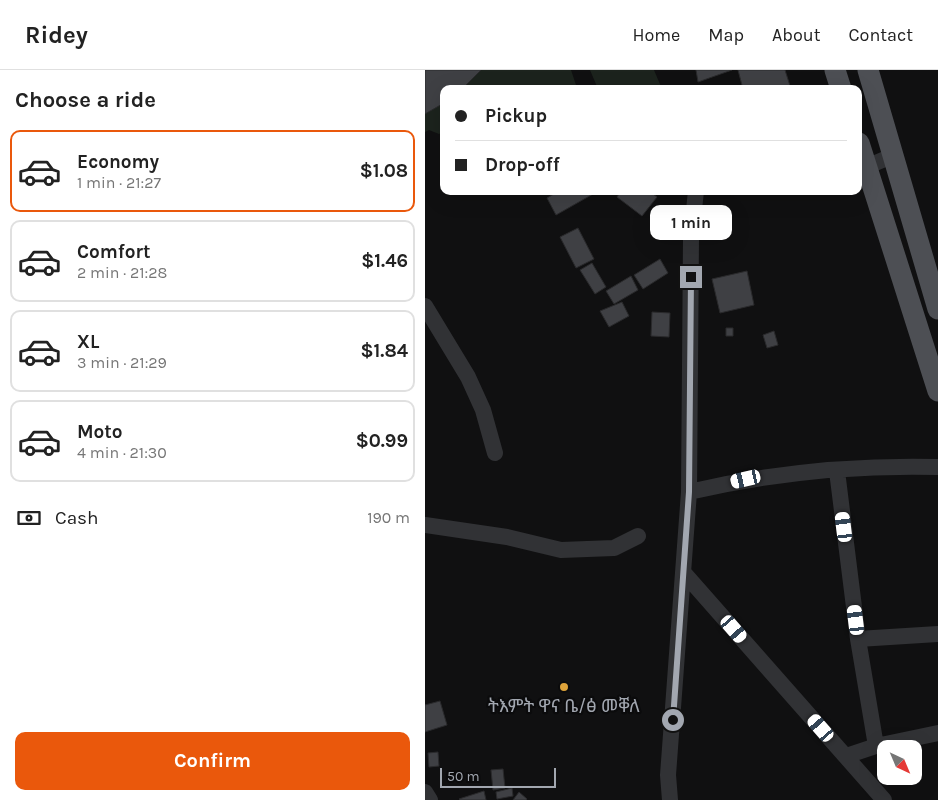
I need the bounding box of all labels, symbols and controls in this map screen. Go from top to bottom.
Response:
text: Ridey [25,21,88,49]
text: Home [632,24,680,46]
text: Map [708,24,744,46]
text: About [772,24,821,46]
text: Contact [849,24,913,46]
text: Choose a ride [15,87,156,113]
text: Pickup [485,105,547,127]
icon: car [17,149,62,194]
text: Economy [77,151,159,173]
text: Drop-off [485,154,560,176]
text: $1.08 [360,160,408,182]
text: 1 min · 21:27 [77,173,161,192]
callout: 1 min [650,204,732,240]
text: 1 min [671,213,711,232]
icon: car [17,239,62,284]
text: Comfort [77,241,151,263]
text: $1.46 [361,250,408,272]
text: 2 min · 21:28 [77,263,167,282]
route end [680,266,702,288]
icon: car [17,329,62,374]
text: XL [77,331,99,353]
text: $1.84 [360,340,408,362]
text: 3 min · 21:29 [77,353,167,372]
icon: car [17,419,62,464]
text: Moto [77,421,123,443]
text: $0.99 [356,430,408,452]
text: 4 min · 21:30 [77,443,167,462]
car [729,468,762,490]
icon: cash [15,504,43,532]
text: Cash [55,507,99,529]
text: 190 m [367,508,410,527]
car [834,511,853,543]
car [846,604,865,636]
car [718,613,749,645]
marker: ትእምት ዋና ቤ/ፅ መቐለ [558,681,570,693]
place label: ትእምት ዋና ቤ/ፅ መቐለ [488,695,640,717]
route start [662,709,684,731]
car [805,712,836,744]
button: Confirm [15,732,410,790]
north arrow [877,740,923,785]
map controls [877,740,922,785]
scale bar [440,765,556,788]
text: 50 m [447,768,480,785]

